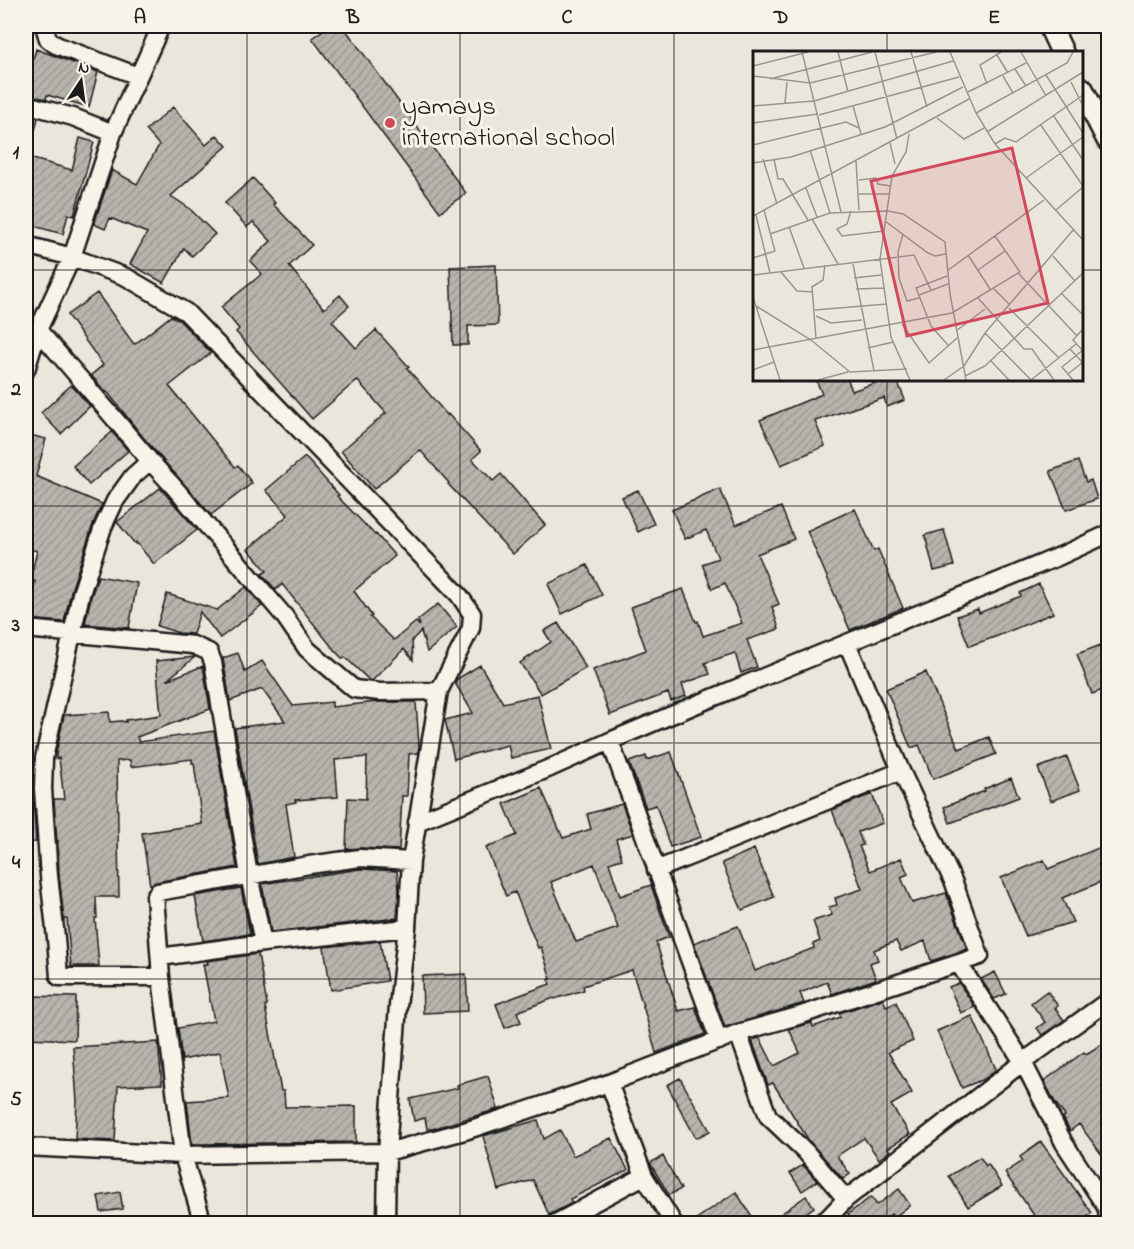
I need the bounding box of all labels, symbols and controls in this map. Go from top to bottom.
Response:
text: A [134,4,146,33]
text: B [345,4,360,33]
text: C [562,4,573,33]
text: D [773,4,788,33]
text: E [988,4,1000,33]
north arrow [51,51,111,111]
inset map [753,51,1083,381]
text: N [76,55,92,81]
place label: yamays international school [402,88,615,158]
marker: yamays international school [383,116,397,130]
text: 1 [13,139,20,168]
text: 2 [10,376,21,405]
text: 3 [11,612,20,641]
text: 4 [12,849,21,878]
text: 5 [10,1086,22,1115]

